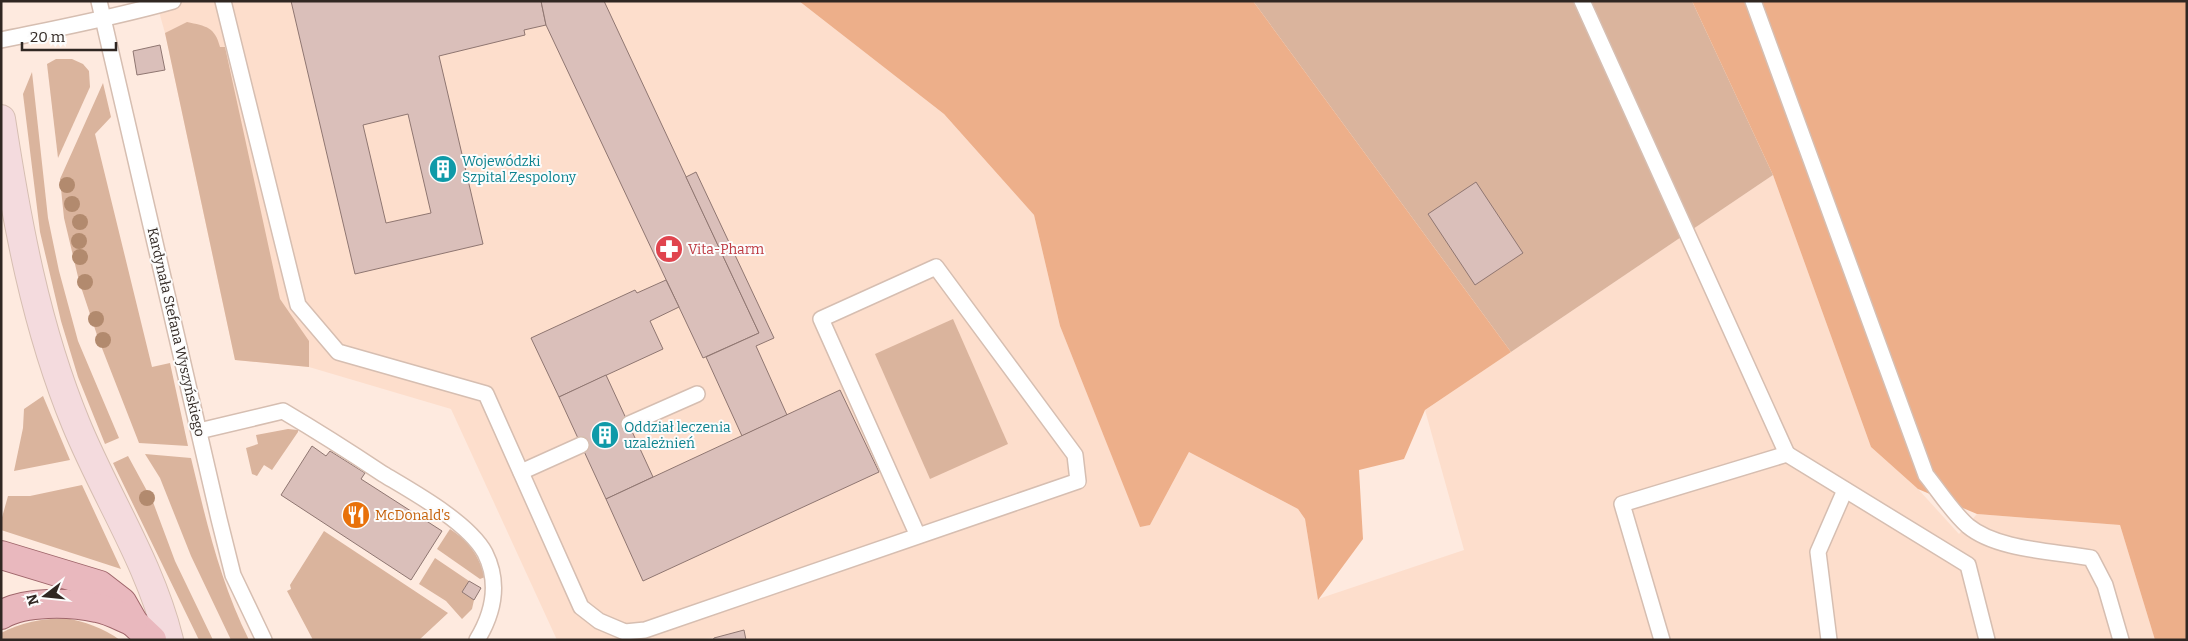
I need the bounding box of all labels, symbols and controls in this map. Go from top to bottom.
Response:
scale bar [22,20,116,52]
text: 20 m [30,28,66,46]
place label: Wojewódzki Szpital Zespolony [462,153,577,186]
building icon: Wojewódzki Szpital Zespolony [428,154,458,184]
street label: Kardynała Stefana Wyszyńskiego [144,226,208,438]
pharmacy icon: Vita-Pharm [654,234,684,264]
place label: Vita-Pharm [688,241,765,258]
place label: Oddział leczenia uzależnień [624,419,731,452]
building icon: Oddział leczenia uzależnień [590,420,620,450]
restaurant icon: McDonald's [341,500,371,530]
place label: McDonald's [375,507,450,524]
north arrow [20,571,70,621]
text: N [23,592,43,607]

